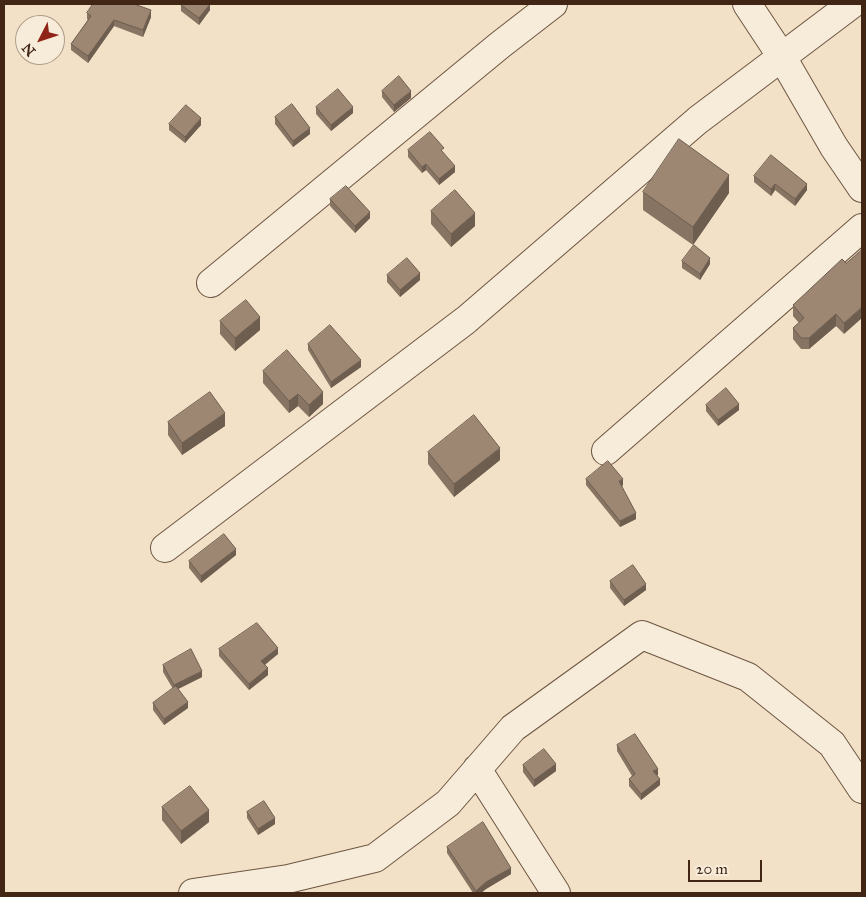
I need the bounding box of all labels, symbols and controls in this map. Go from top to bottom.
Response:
north arrow [15,15,65,65]
text: N [19,39,39,60]
scale bar [691,850,765,882]
text: 20 m [696,860,728,878]

